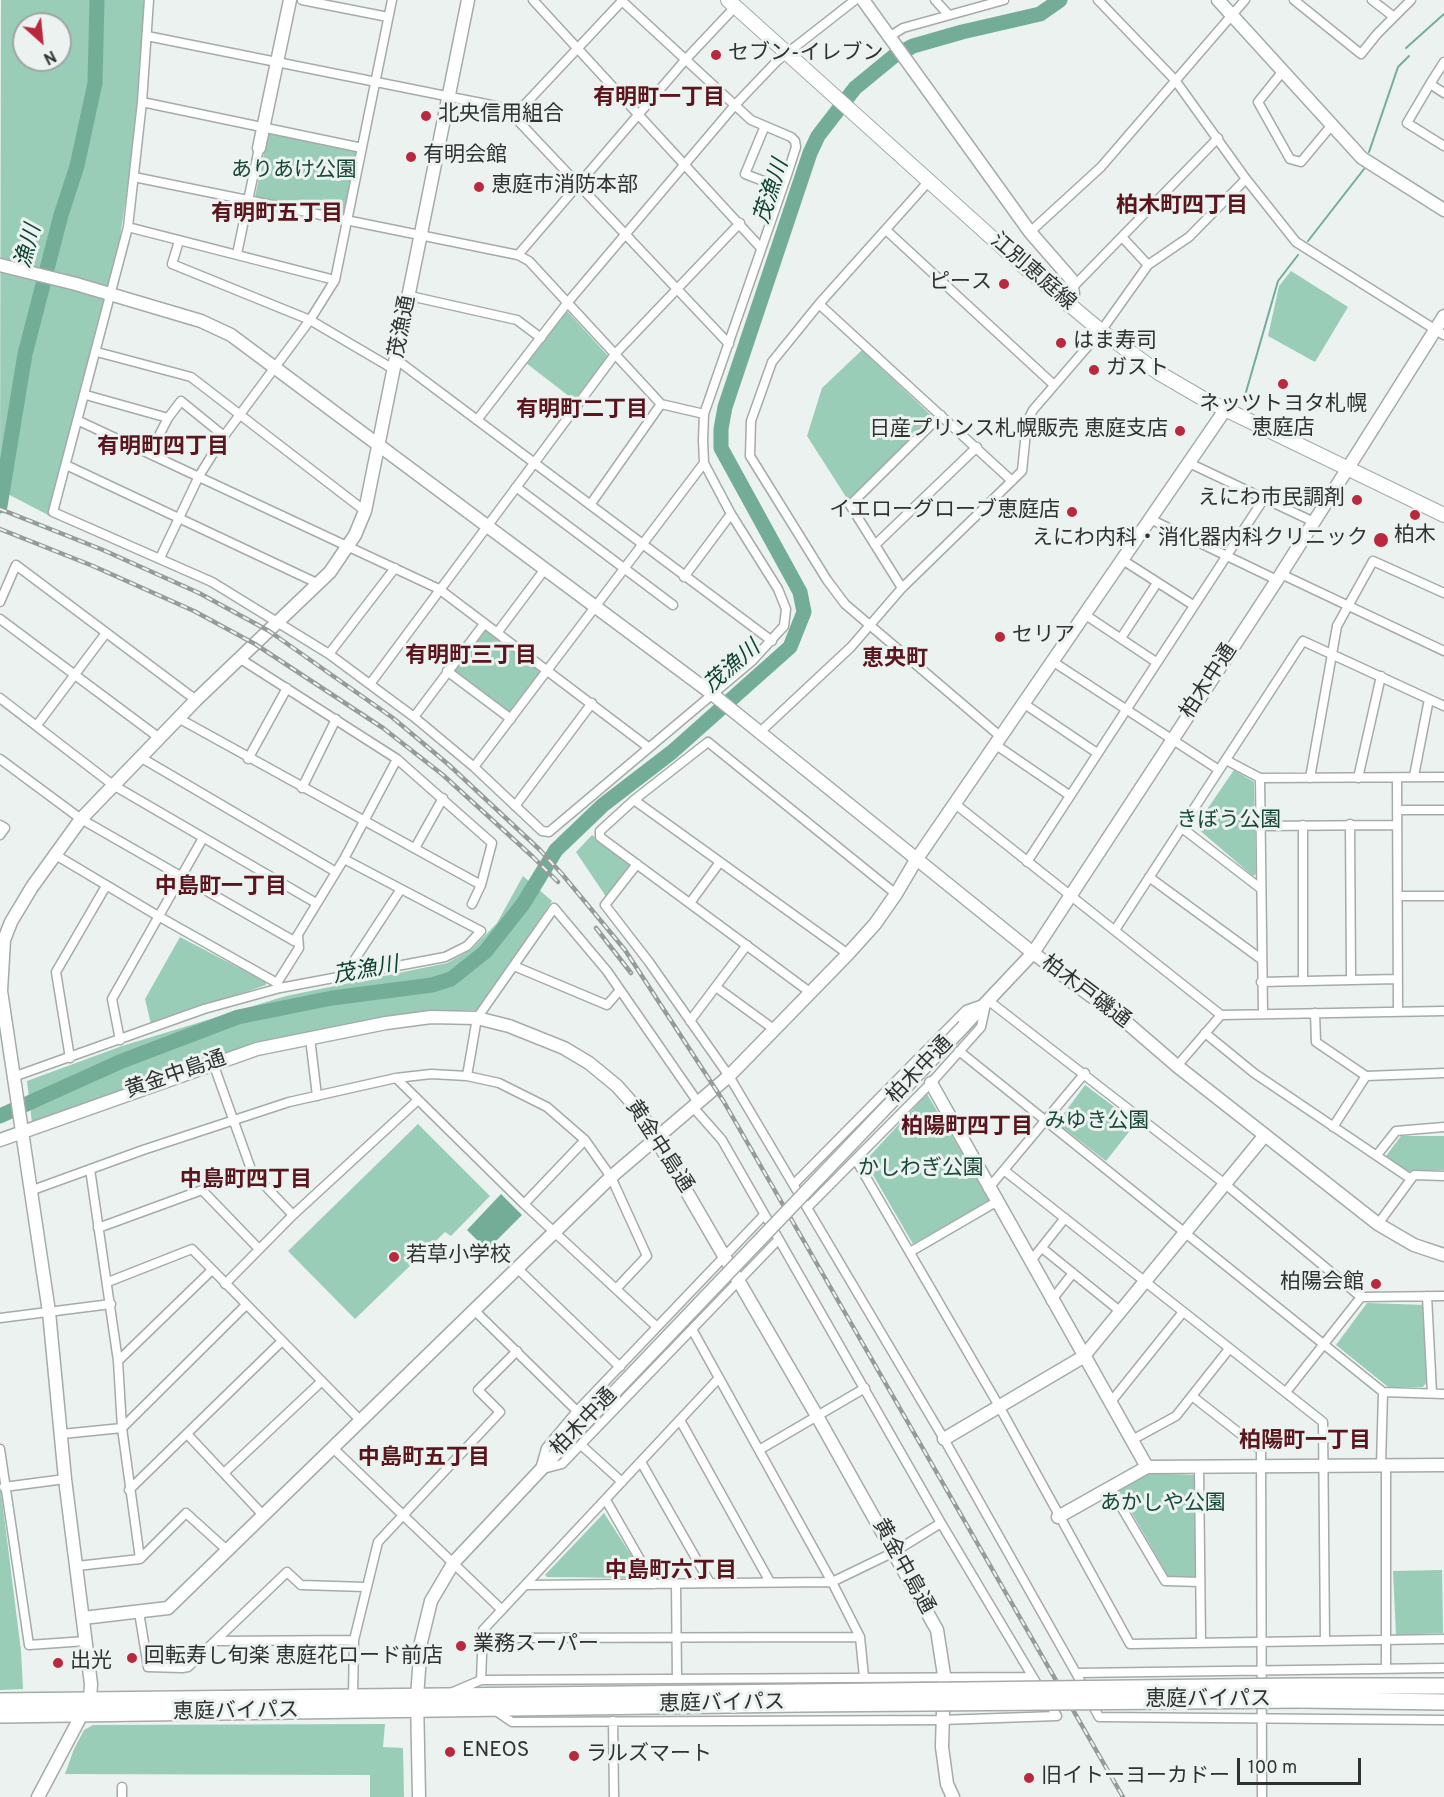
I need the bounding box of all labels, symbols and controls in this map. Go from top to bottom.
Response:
north arrow [12,12,72,72]
place label: セブン-イレブン [728,42,883,68]
text: N [40,45,59,68]
marker: セブン-イレブン [709,48,723,62]
district label: 有明町一丁目 [593,87,725,113]
place label: 北央信用組合 [438,103,564,129]
marker: 北央信用組合 [419,109,433,123]
place label: 有明会館 [423,144,507,170]
marker: 有明会館 [404,150,418,164]
water label: 茂漁川 [750,157,796,227]
park label: ありあけ公園 [231,159,357,185]
place label: 恵庭市消防本部 [491,174,638,200]
marker: 恵庭市消防本部 [472,180,486,194]
district label: 柏木町四丁目 [1116,195,1248,221]
district label: 有明町五丁目 [211,203,343,229]
water label: 漁川 [12,222,48,272]
street label: 江別恵庭線 [984,229,1080,317]
place label: ピース [929,271,992,297]
marker: ピース [997,277,1011,291]
street label: 茂漁通 [386,294,422,360]
place label: はま寿司 [1073,330,1157,356]
marker: はま寿司 [1054,336,1068,350]
place label: ガスト [1106,357,1169,383]
marker: ガスト [1087,363,1101,377]
marker: ネッツトヨタ札幌 恵庭店 [1276,377,1290,391]
place label: ネッツトヨタ札幌 恵庭店 [1199,393,1367,443]
district label: 有明町二丁目 [516,399,648,425]
place label: 日産プリンス札幌販売 恵庭支店 [869,418,1168,444]
marker: 日産プリンス札幌販売 恵庭支店 [1173,424,1187,438]
district label: 有明町四丁目 [97,436,229,462]
place label: えにわ市民調剤 [1198,487,1345,513]
marker: えにわ市民調剤 [1350,493,1364,507]
place label: イエローグローブ恵庭店 [829,499,1060,525]
marker: イエローグローブ恵庭店 [1065,505,1079,519]
marker: 柏木 [1408,508,1422,522]
place label: 柏木 [1394,524,1436,550]
place label: えにわ内科・消化器内科クリニック [1032,527,1368,553]
marker: えにわ内科・消化器内科クリニック [1372,531,1390,549]
place label: セリア [1012,624,1075,650]
marker: セリア [993,630,1007,644]
water label: 茂漁川 [699,636,767,700]
street label: 柏木中通 [1177,640,1243,724]
district label: 有明町三丁目 [405,645,537,671]
district label: 恵央町 [862,648,928,674]
park label: きぼう公園 [1177,809,1281,835]
district label: 中島町一丁目 [155,876,287,902]
street label: 柏木戸磯通 [1035,951,1135,1035]
water label: 茂漁川 [331,953,401,991]
street label: 柏木中通 [883,1032,959,1110]
street label: 黄金中島通 [122,1047,230,1105]
street label: 黄金中島通 [619,1096,697,1198]
park label: みゆき公園 [1045,1110,1149,1136]
district label: 柏陽町四丁目 [901,1116,1033,1142]
park label: かしわぎ公園 [858,1157,984,1183]
district label: 中島町四丁目 [180,1169,312,1195]
place label: 若草小学校 [406,1244,511,1270]
marker: 若草小学校 [387,1250,401,1264]
place label: 柏陽会館 [1280,1271,1364,1297]
marker: 柏陽会館 [1369,1277,1383,1291]
street label: 柏木中通 [547,1384,623,1462]
district label: 柏陽町一丁目 [1239,1430,1371,1456]
district label: 中島町五丁目 [358,1447,490,1473]
park label: あかしや公園 [1100,1492,1226,1518]
street label: 黄金中島通 [866,1515,938,1619]
district label: 中島町六丁目 [605,1560,737,1586]
place label: 業務スーパー [473,1633,599,1659]
marker: 業務スーパー [454,1639,468,1653]
place label: 回転寿し旬楽 恵庭花ロード前店 [144,1645,443,1671]
place label: 出光 [70,1650,112,1676]
marker: 回転寿し旬楽 恵庭花ロード前店 [125,1651,139,1665]
marker: 出光 [51,1656,65,1670]
street label: 恵庭バイパス [1145,1688,1271,1714]
street label: 恵庭バイパス [659,1691,785,1719]
street label: 恵庭バイパス [173,1699,299,1727]
place label: ENEOS [462,1739,529,1765]
place label: ラルズマート [586,1743,712,1769]
marker: ENEOS [443,1745,457,1759]
scale bar [1240,1746,1364,1784]
marker: ラルズマート [567,1749,581,1763]
text: 100 m [1248,1757,1297,1780]
place label: 旧イトーヨーカドー [1041,1765,1230,1791]
marker: 旧イトーヨーカドー [1022,1771,1036,1785]

